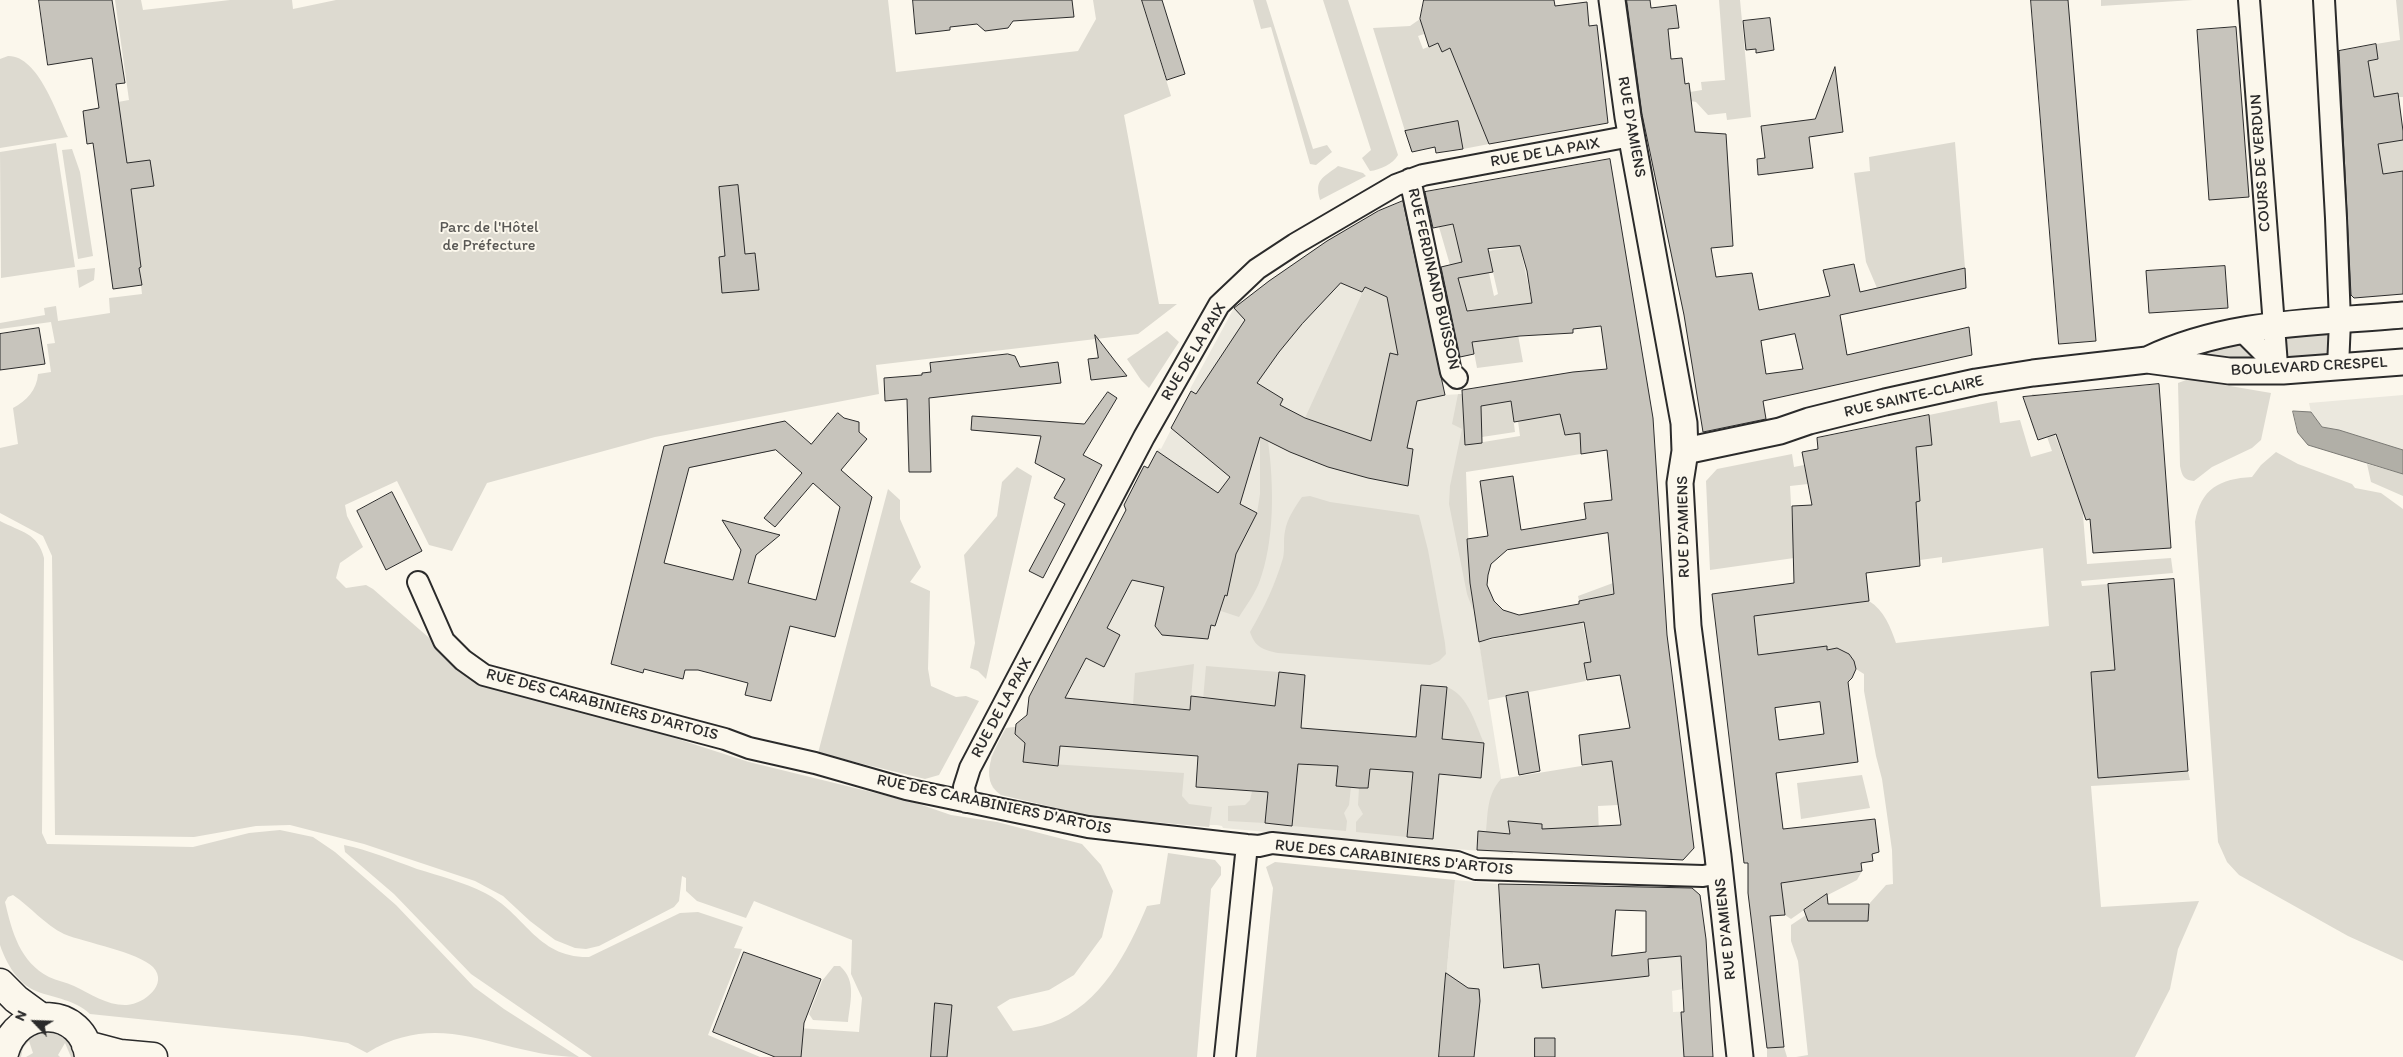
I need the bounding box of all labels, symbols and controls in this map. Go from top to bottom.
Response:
street label: RUE D'AMIENS [1613,75,1649,179]
street label: COURS DE VERDUN [2247,93,2275,233]
street label: RUE DE LA PAIX [1489,134,1601,172]
street label: RUE FERDINAND BUISSON [1403,186,1463,372]
park label: Parc de l'Hôtel de Préfecture [439,218,539,256]
street label: RUE DE LA PAIX [1157,300,1231,404]
street label: BOULEVARD CRESPEL [2230,353,2388,381]
street label: RUE SAINTE-CLAIRE [1842,372,1986,422]
street label: RUE D'AMIENS [1674,476,1694,578]
street label: RUE DE LA PAIX [968,655,1036,761]
street label: RUE DES CARABINIERS D'ARTOIS [484,665,720,745]
street label: RUE DES CARABINIERS D'ARTOIS [875,771,1113,839]
street label: RUE DES CARABINIERS D'ARTOIS [1274,836,1514,880]
street label: RUE D'AMIENS [1711,877,1741,981]
north arrow [10,997,60,1047]
text: N [11,1008,31,1023]

